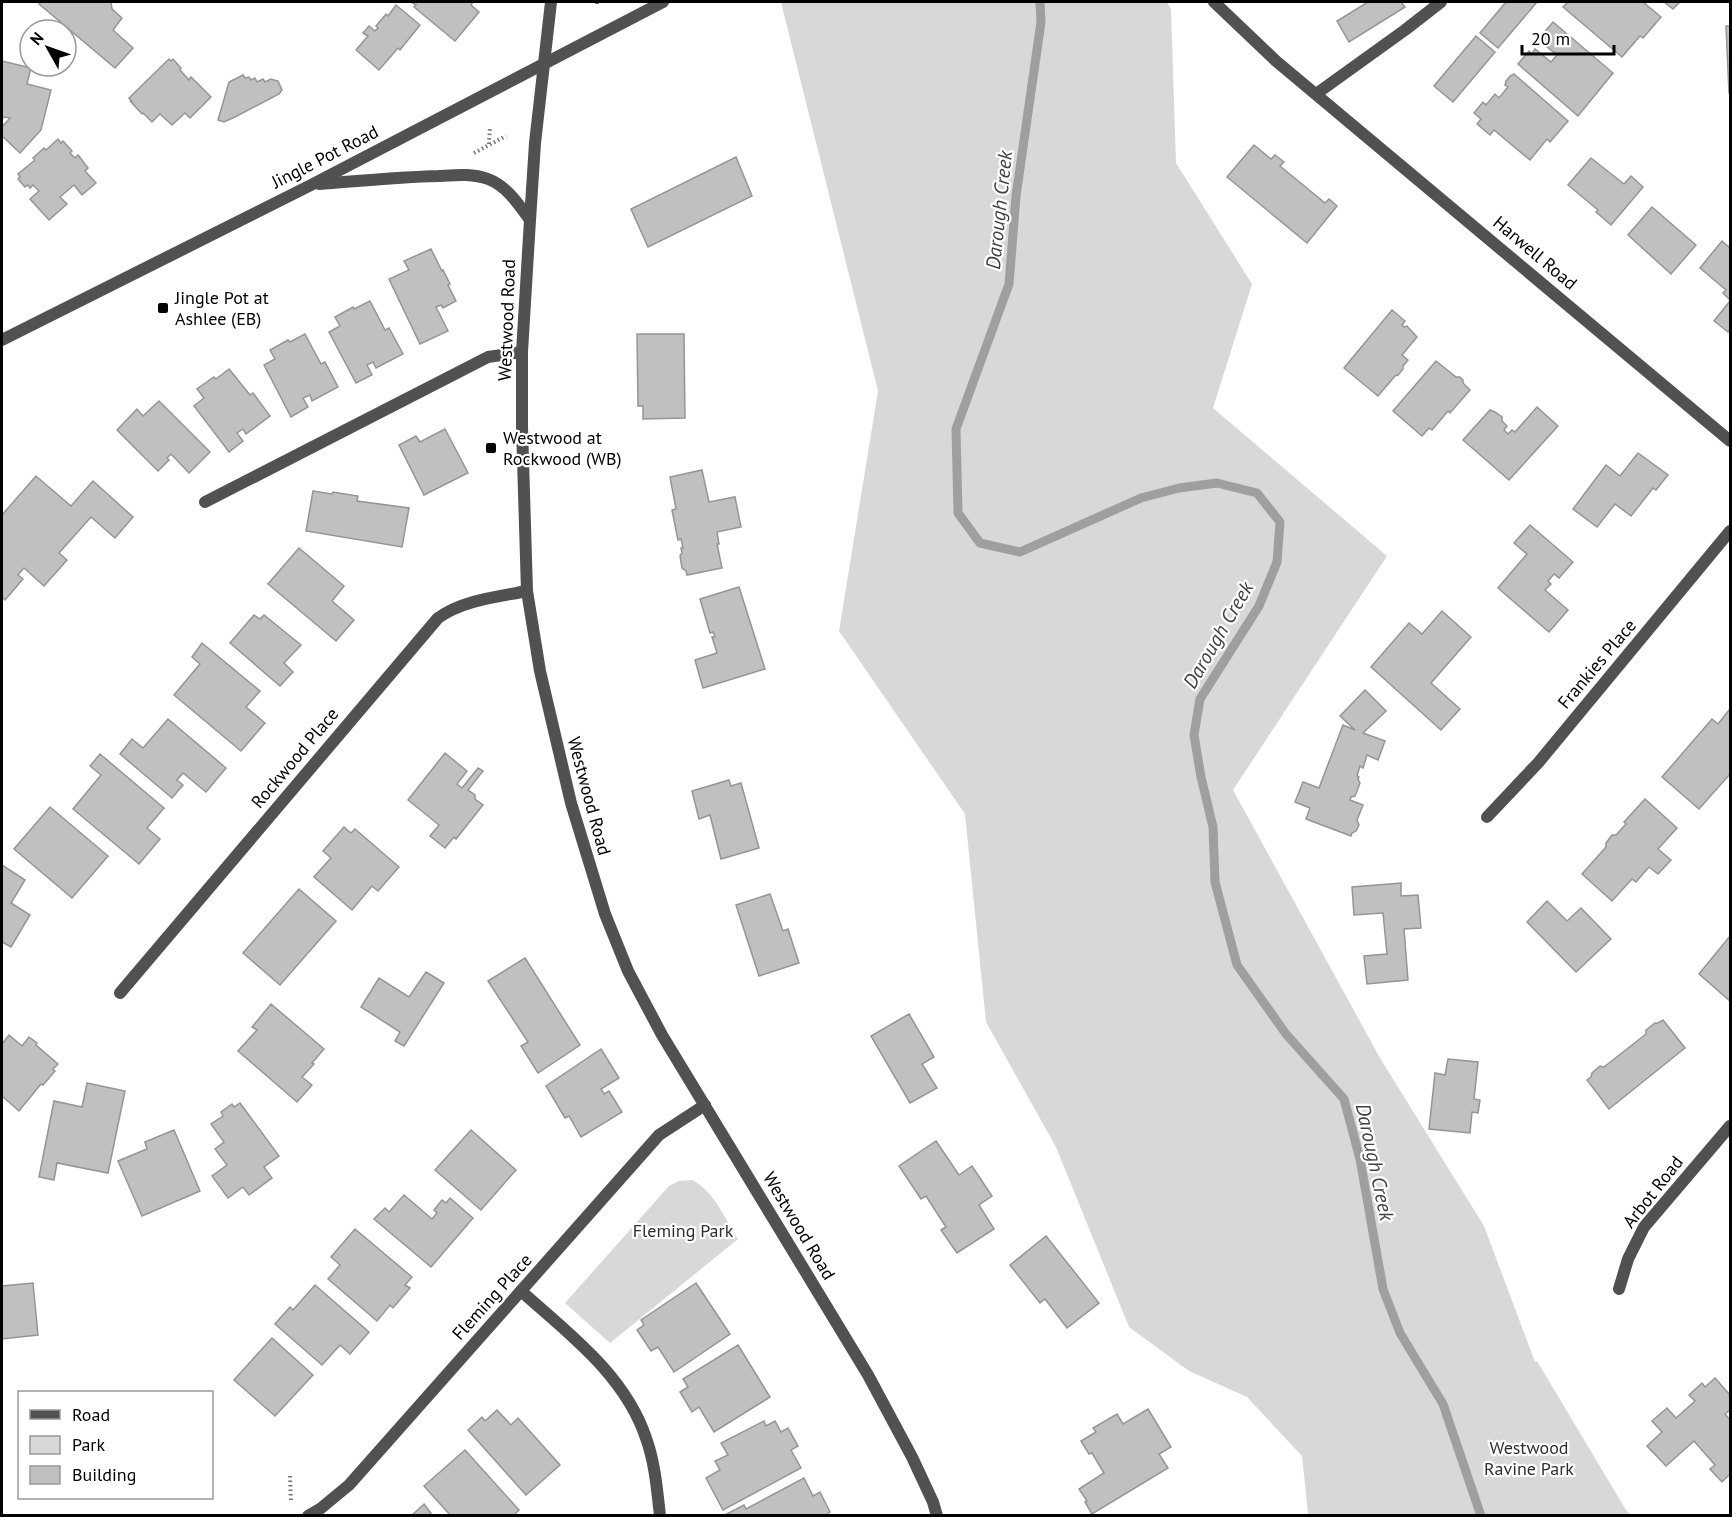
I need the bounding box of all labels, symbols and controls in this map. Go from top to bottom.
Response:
north arrow [18,18,78,78]
scale bar [1522,18,1614,56]
text: 20 m [1531,27,1570,50]
text: N [25,28,48,49]
street label: Jingle Pot Road [267,120,382,194]
water label: Darough Creek [980,148,1018,271]
street label: Harwell Road [1489,211,1582,294]
street label: Westwood Road [493,259,520,381]
place label: Jingle Pot at Ashlee (EB) [174,286,269,330]
marker: Jingle Pot at Ashlee (EB) [156,301,170,315]
place label: Westwood at Rockwood (WB) [503,426,622,470]
marker: Westwood at Rockwood (WB) [484,441,498,455]
water label: Darough Creek [1177,576,1260,693]
street label: Frankies Place [1552,614,1641,713]
street label: Rockwood Place [246,703,343,813]
street label: Westwood Road [563,734,616,858]
water label: Darough Creek [1350,1101,1400,1224]
street label: Arbot Road [1617,1151,1688,1232]
street label: Westwood Road [758,1168,841,1284]
park label: Fleming Park [633,1219,734,1242]
street label: Fleming Place [447,1249,536,1345]
legend [18,1391,213,1499]
text: Road [72,1403,110,1426]
text: Park [72,1433,105,1456]
park label: Westwood Ravine Park [1484,1436,1574,1480]
text: Building [72,1463,136,1486]

